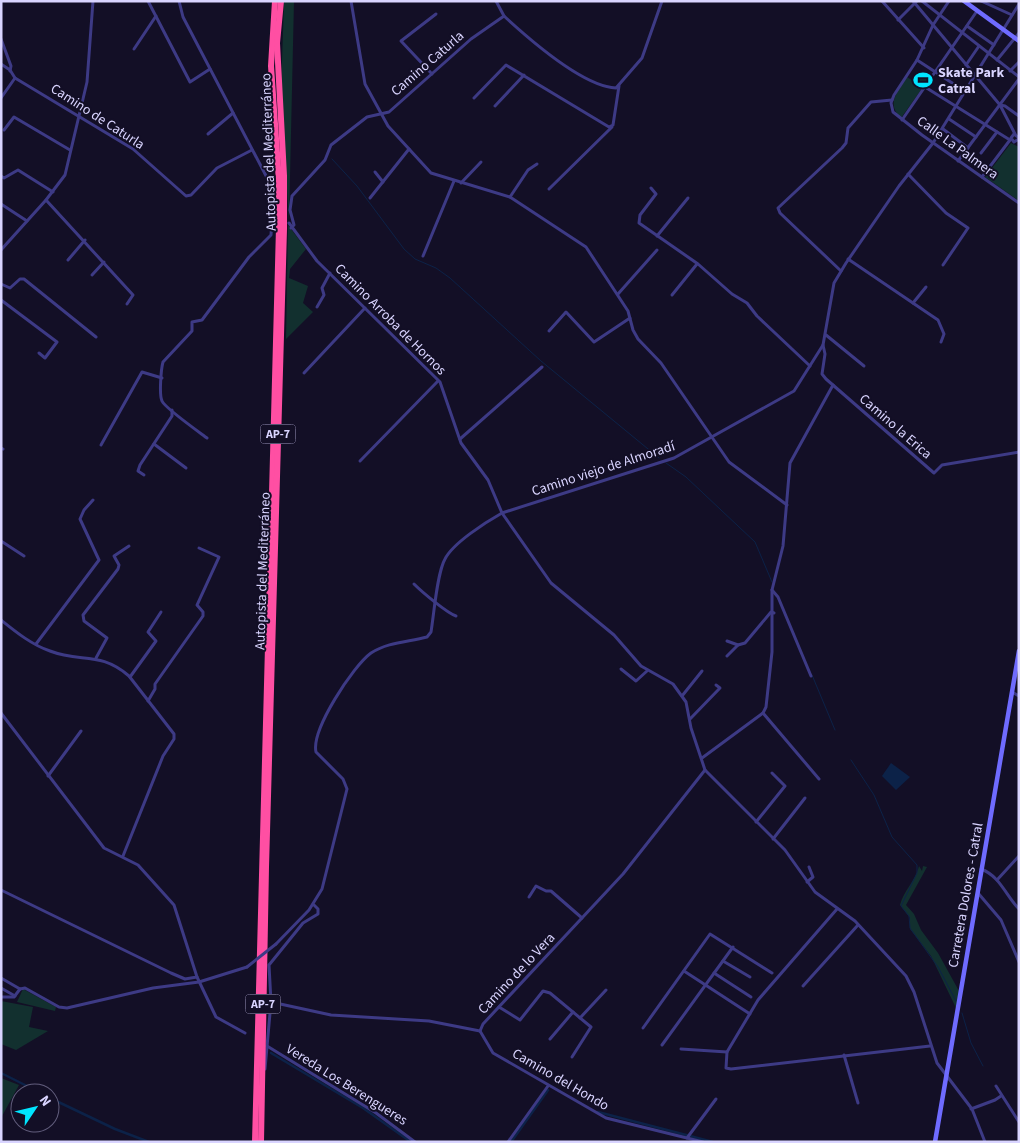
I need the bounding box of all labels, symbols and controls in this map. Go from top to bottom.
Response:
street label: Camino Caturla [387,26,468,101]
place label: Skate Park Catral [938,63,1004,99]
sports icon: Skate Park Catral [912,69,934,91]
street label: Autopista del Mediterráneo [256,73,282,231]
street label: Camino de Caturla [47,79,148,155]
street label: Calle La Palmera [912,111,1002,184]
street label: Camino Arroba de Hornos [330,259,451,380]
street label: Camino la Erica [855,390,936,464]
road number: AP-7 [260,424,296,444]
street label: Camino viejo de Almoradí [529,436,678,502]
street label: Autopista del Mediterráneo [250,492,276,650]
street label: Carretera Dolores - Catral [943,821,989,969]
street label: Camino de lo Vera [474,928,560,1019]
road number: AP-7 [246,994,280,1014]
street label: Vereda Los Berengueres [282,1039,411,1130]
street label: Camino del Hondo [508,1044,613,1116]
north arrow [10,1083,60,1133]
text: N [34,1092,56,1111]

